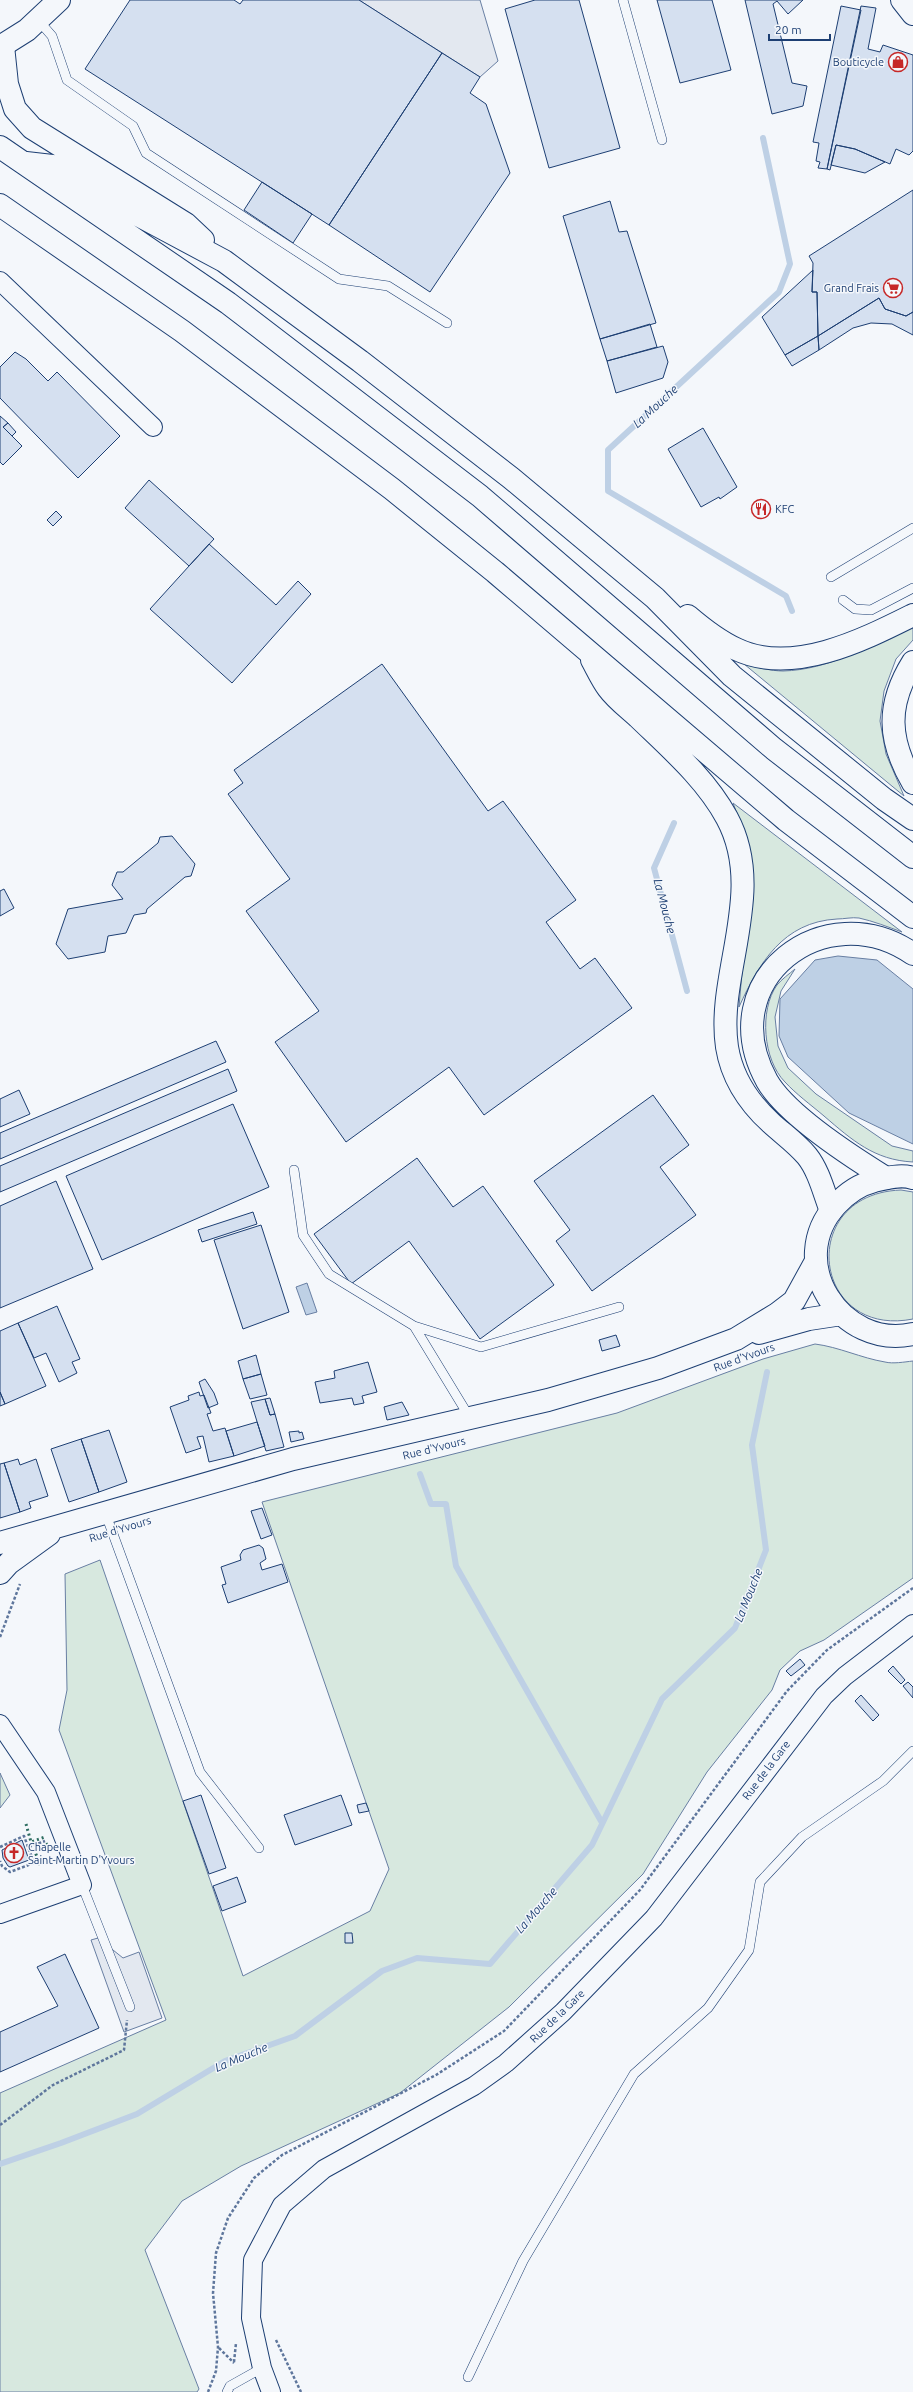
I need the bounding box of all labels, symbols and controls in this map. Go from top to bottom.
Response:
scale bar [769,16,830,42]
text: 20 m [775,23,802,36]
shop icon: Bouticycle [887,51,909,73]
place label: Bouticycle [833,56,884,68]
supermarket icon: Grand Frais [882,277,904,299]
place label: Grand Frais [824,282,879,294]
water label: La Mouche [630,382,680,430]
restaurant icon: KFC [750,498,772,520]
place label: KFC [775,503,794,515]
water label: La Mouche [651,877,679,935]
street label: Rue d'Yvours [712,1340,776,1374]
street label: Rue d'Yvours [401,1434,467,1462]
street label: Rue d'Yvours [88,1514,153,1544]
water label: La Mouche [731,1567,765,1623]
street label: Rue de la Gare [740,1738,792,1802]
place label: Chapelle Saint-Martin D'Yvours [28,1841,135,1866]
church icon: Chapelle Saint-Martin D'Yvours [3,1842,25,1864]
water label: La Mouche [513,1885,559,1935]
street label: Rue de la Gare [527,1987,587,2045]
water label: La Mouche [213,2040,269,2074]

